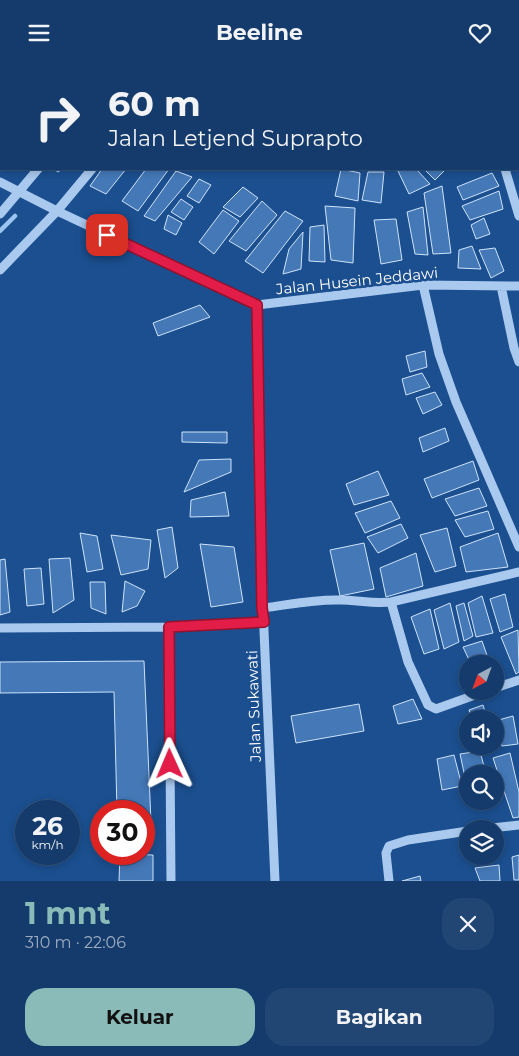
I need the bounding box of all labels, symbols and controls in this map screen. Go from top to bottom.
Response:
icon: menu [25,19,53,47]
text: Beeline [216,19,303,46]
icon: heart [466,19,494,47]
text: 60 m [108,82,201,125]
icon: right [25,85,90,150]
text: Jalan Letjend Suprapto [108,125,363,152]
pin [86,214,128,256]
icon: arrive [93,221,121,249]
street label: Jalan Husein Jeddawi [274,263,439,299]
street label: Jalan Sukawati [242,650,265,763]
north arrow [459,655,504,700]
map controls [459,655,504,865]
button: sound [459,710,504,755]
position arrow [143,737,195,789]
button: search [459,765,504,810]
speed limit sign: 30 [90,800,155,865]
text: 26 [32,811,63,841]
button: layers [459,820,504,865]
text: km/h [31,837,64,852]
text: 1 mnt [25,895,111,932]
button: close [442,898,494,950]
text: 310 m · 22:06 [25,933,126,952]
button: Keluar [25,988,255,1046]
button: Bagikan [265,988,494,1046]

